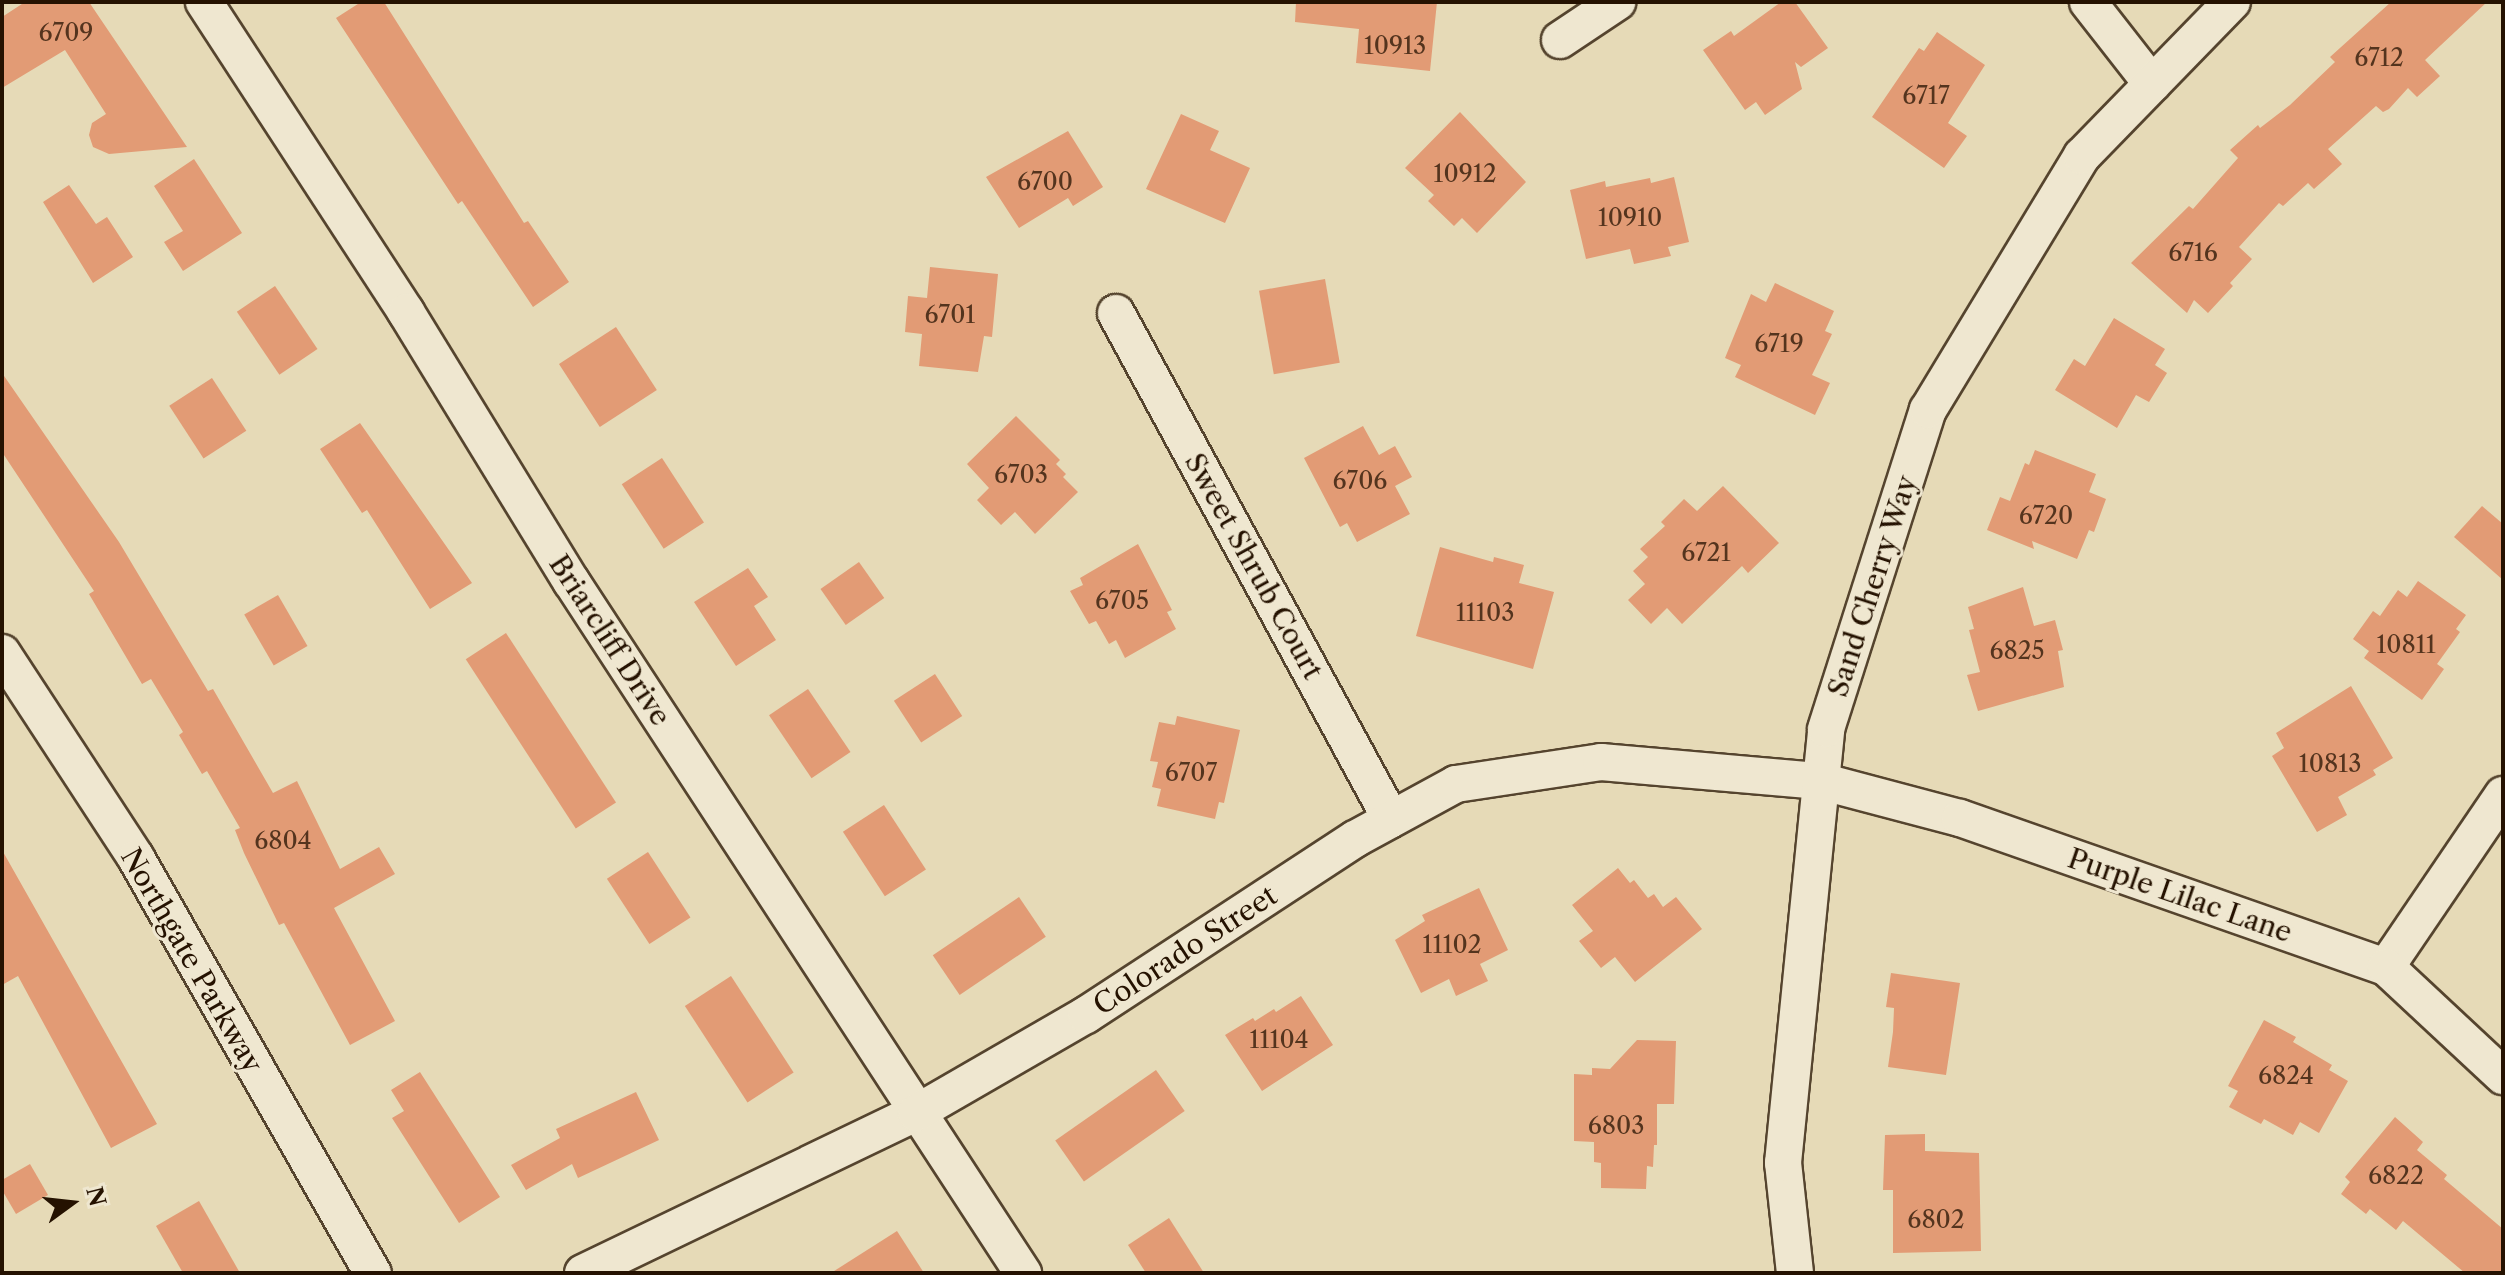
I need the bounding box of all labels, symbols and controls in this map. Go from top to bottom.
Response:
house number: 6709 [39,19,93,47]
house number: 10913 [1364,32,1426,60]
house number: 6712 [2354,44,2404,72]
house number: 6717 [1902,82,1950,110]
house number: 10912 [1433,160,1497,188]
house number: 6700 [1017,168,1073,196]
house number: 10910 [1598,204,1662,232]
house number: 6716 [2168,239,2218,267]
house number: 6701 [925,301,975,329]
house number: 6719 [1754,330,1804,358]
street label: Sweet Shrub Court [1178,447,1330,685]
house number: 6703 [994,461,1048,489]
house number: 6706 [1333,467,1387,495]
street label: Sand Cherry Way [1820,470,1924,702]
house number: 6720 [2019,502,2073,530]
house number: 6721 [1681,539,1731,567]
street label: Briarcliff Drive [542,548,678,732]
house number: 6705 [1095,587,1149,615]
house number: 11103 [1456,599,1514,627]
house number: 10811 [2376,631,2436,659]
house number: 6825 [1989,637,2045,665]
house number: 10813 [2299,750,2361,778]
house number: 6707 [1165,759,1217,787]
house number: 6804 [254,827,312,855]
street label: Purple Lilac Lane [2064,841,2296,949]
street label: Northgate Parkway [114,842,270,1078]
street label: Colorado Street [1087,878,1283,1022]
house number: 11102 [1422,931,1482,959]
house number: 11104 [1249,1026,1309,1054]
house number: 6824 [2258,1062,2314,1090]
house number: 6803 [1588,1112,1644,1140]
house number: 6822 [2368,1162,2424,1190]
north arrow [32,1163,112,1243]
text: N [80,1184,111,1209]
house number: 6802 [1907,1206,1965,1234]

